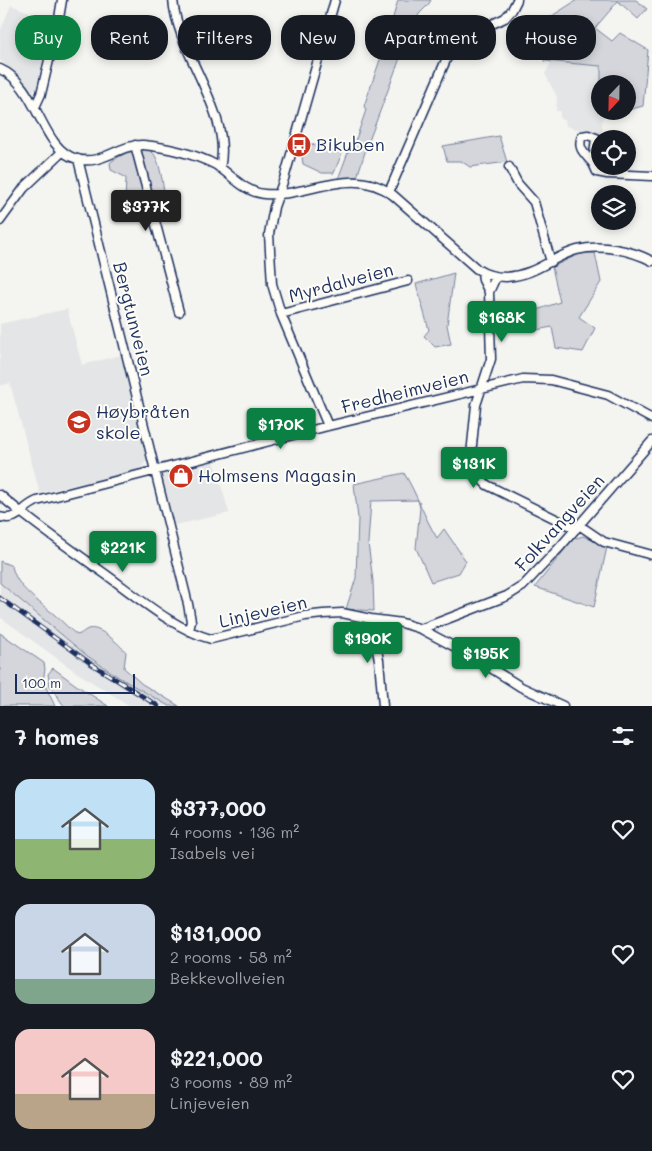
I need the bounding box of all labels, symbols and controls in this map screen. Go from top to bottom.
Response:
chip: Buy [15,15,81,60]
chip: Rent [91,15,168,60]
chip: Filters [178,15,271,60]
chip: New [281,15,355,60]
chip: Apartment [365,15,496,60]
chip: House [506,15,596,60]
north arrow [591,75,636,120]
map controls [591,75,636,230]
button: locate [591,130,636,175]
bus stop icon: Bikuben [286,132,312,158]
place label: Bikuben [316,132,385,156]
button: layers [591,185,636,230]
pin: $377K [111,190,181,232]
text: $377K [122,195,170,216]
street label: Myrdalveien [286,257,396,308]
street label: Bergtunveien [108,259,160,378]
pin: $168K [467,300,537,343]
text: $168K [478,306,526,327]
street label: Fredheimveien [339,364,471,418]
place label: Høybråten skole [96,399,190,444]
pin: $170K [246,408,316,450]
school or university icon: Høybråten skole [66,409,92,435]
text: $170K [258,413,304,434]
pin: $131K [439,446,509,489]
text: $131K [452,452,496,473]
shop icon: Holmsens Magasin [168,463,194,489]
place label: Holmsens Magasin [198,463,356,487]
street label: Folkvangveien [509,469,609,576]
pin: $221K [88,530,158,573]
text: $221K [100,536,146,557]
street label: Linjeveien [217,589,309,633]
pin: $190K [333,622,403,664]
text: $190K [344,627,392,648]
pin: $195K [451,636,521,679]
text: $195K [463,642,509,663]
scale bar [15,671,135,694]
text: 100 m [22,673,61,692]
icon: filters [609,722,637,750]
text: 7 homes [15,723,99,750]
text: $377,000 [170,794,266,821]
icon: home [55,799,115,859]
icon: heart [609,815,637,843]
text: 4 rooms · 136 m² [170,821,299,842]
text: Isabels vei [170,842,255,863]
text: $131,000 [170,919,261,946]
icon: home [55,924,115,984]
icon: heart [609,940,637,968]
text: 2 rooms · 58 m² [170,946,292,967]
text: Bekkevollveien [170,967,285,988]
text: $221,000 [170,1044,263,1071]
icon: home [55,1049,115,1109]
icon: heart [609,1065,637,1093]
text: 3 rooms · 89 m² [170,1071,292,1092]
text: Linjeveien [170,1092,250,1113]

